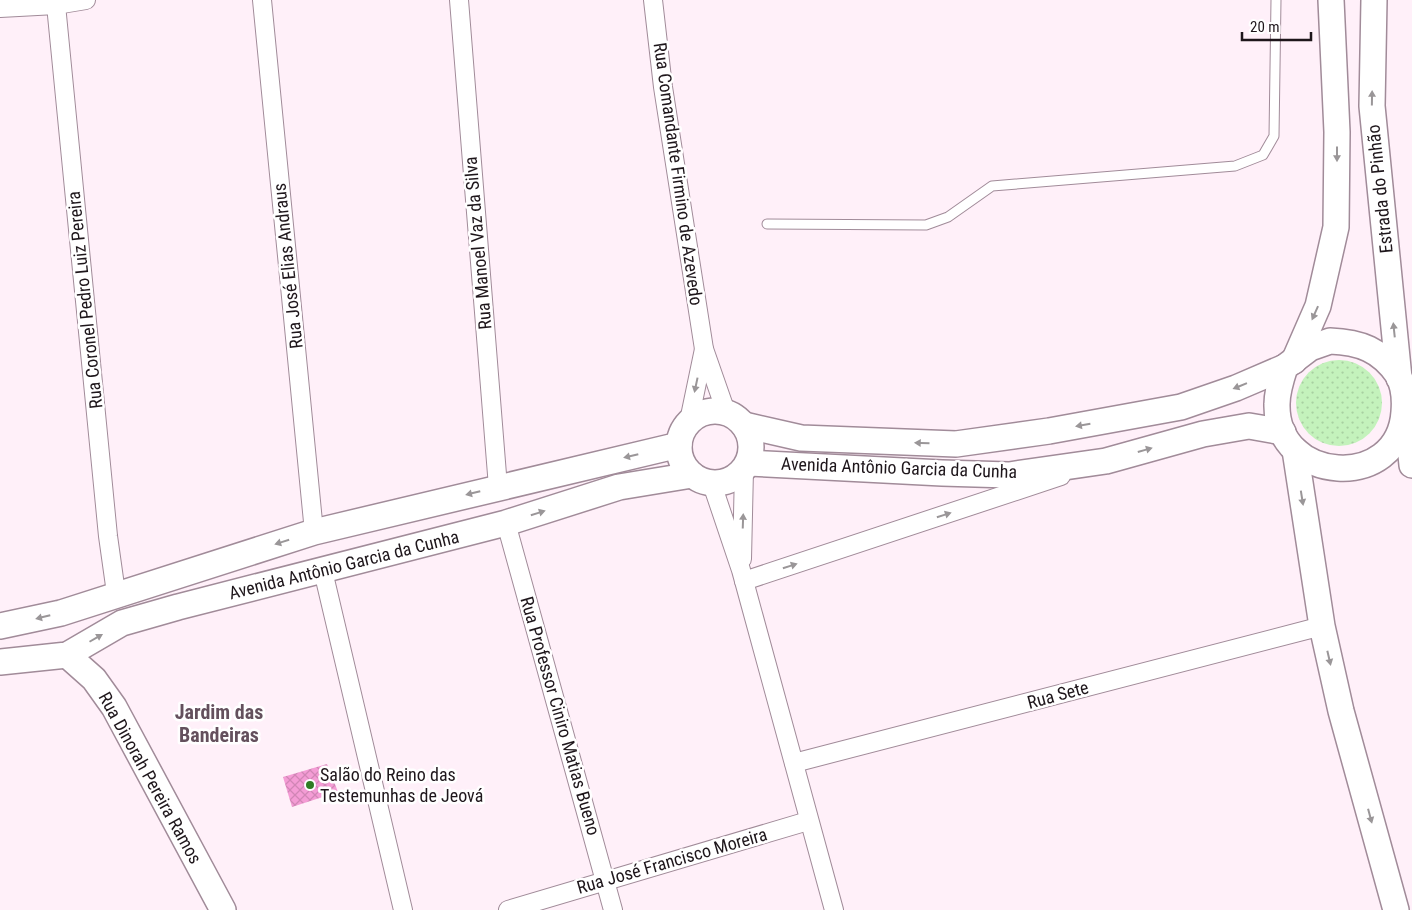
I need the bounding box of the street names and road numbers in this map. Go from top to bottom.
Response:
street label: Rua Comandante Firmino de Azevedo [650,41,707,307]
street label: Estrada do Pinhão [1362,124,1397,254]
street label: Rua Manoel Vaz da Silva [459,156,496,330]
street label: Rua José Elias Andraus [268,182,307,350]
street label: Rua Coronel Pedro Luiz Pereira [63,190,106,410]
street label: Avenida Antônio Garcia da Cunha [781,453,1017,482]
street label: Avenida Antônio Garcia da Cunha [227,526,461,603]
street label: Rua Professor Ciniro Matias Bueno [516,594,605,838]
street label: Rua Sete [1025,676,1091,713]
street label: Rua Dinorah Pereira Ramos [95,688,206,867]
street label: Rua José Francisco Moreira [574,823,769,898]

